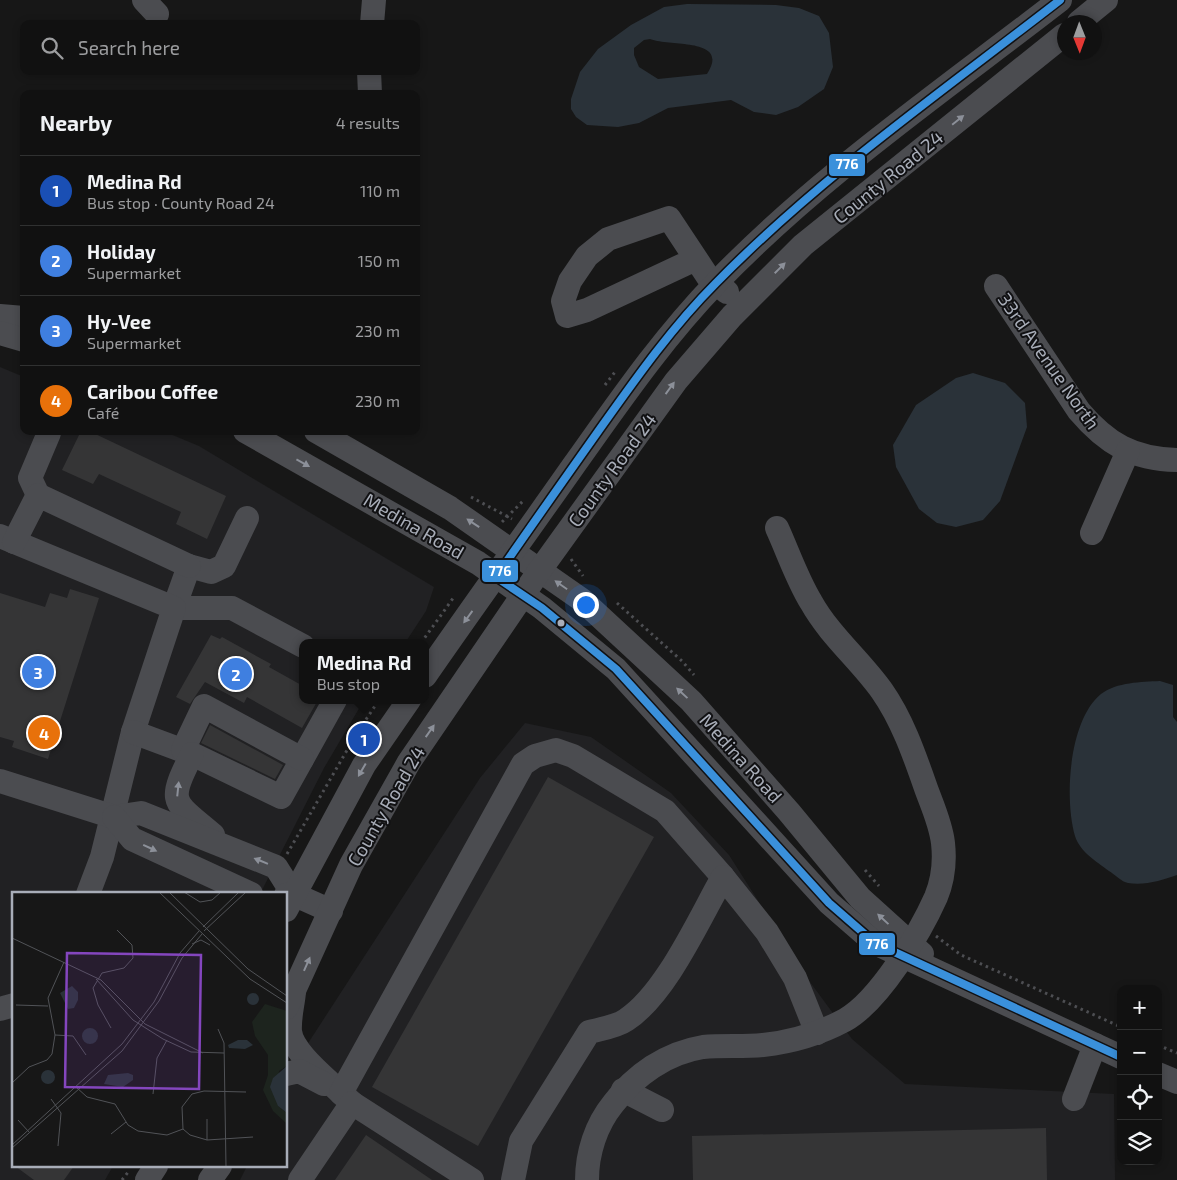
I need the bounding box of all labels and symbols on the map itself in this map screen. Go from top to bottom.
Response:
north arrow [1057,15,1102,60]
one-way arrow [952,115,965,126]
street label: County Road 24 [828,125,947,228]
line badge: 776 [828,153,866,177]
text: 776 [835,155,859,172]
one-way arrow [773,263,785,275]
street label: 33rd Avenue North [994,288,1105,433]
one-way arrow [665,381,675,395]
street label: County Road 24 [563,408,661,531]
one-way arrow [296,459,311,467]
street label: Medina Road [360,488,468,564]
one-way arrow [467,518,480,528]
line badge: 776 [481,559,519,583]
text: 776 [488,562,512,579]
one-way arrow [554,580,568,590]
your location [573,592,599,618]
one-way arrow [463,610,473,623]
unlabelled marker [556,618,566,628]
pin: 3 [22,653,54,691]
pin: 2 [220,655,252,693]
one-way arrow [677,687,689,699]
street label: Medina Road [695,708,787,807]
pin: 4 [28,714,60,752]
pin: 1 [348,720,380,758]
one-way arrow [425,724,435,738]
street label: County Road 24 [342,742,429,870]
one-way arrow [357,763,366,776]
one-way arrow [174,780,182,796]
one-way arrow [143,844,157,852]
one-way arrow [253,857,268,865]
inset map [12,892,288,1168]
one-way arrow [877,913,889,925]
line badge: 776 [858,932,896,956]
text: 776 [865,935,889,952]
one-way arrow [303,957,311,971]

